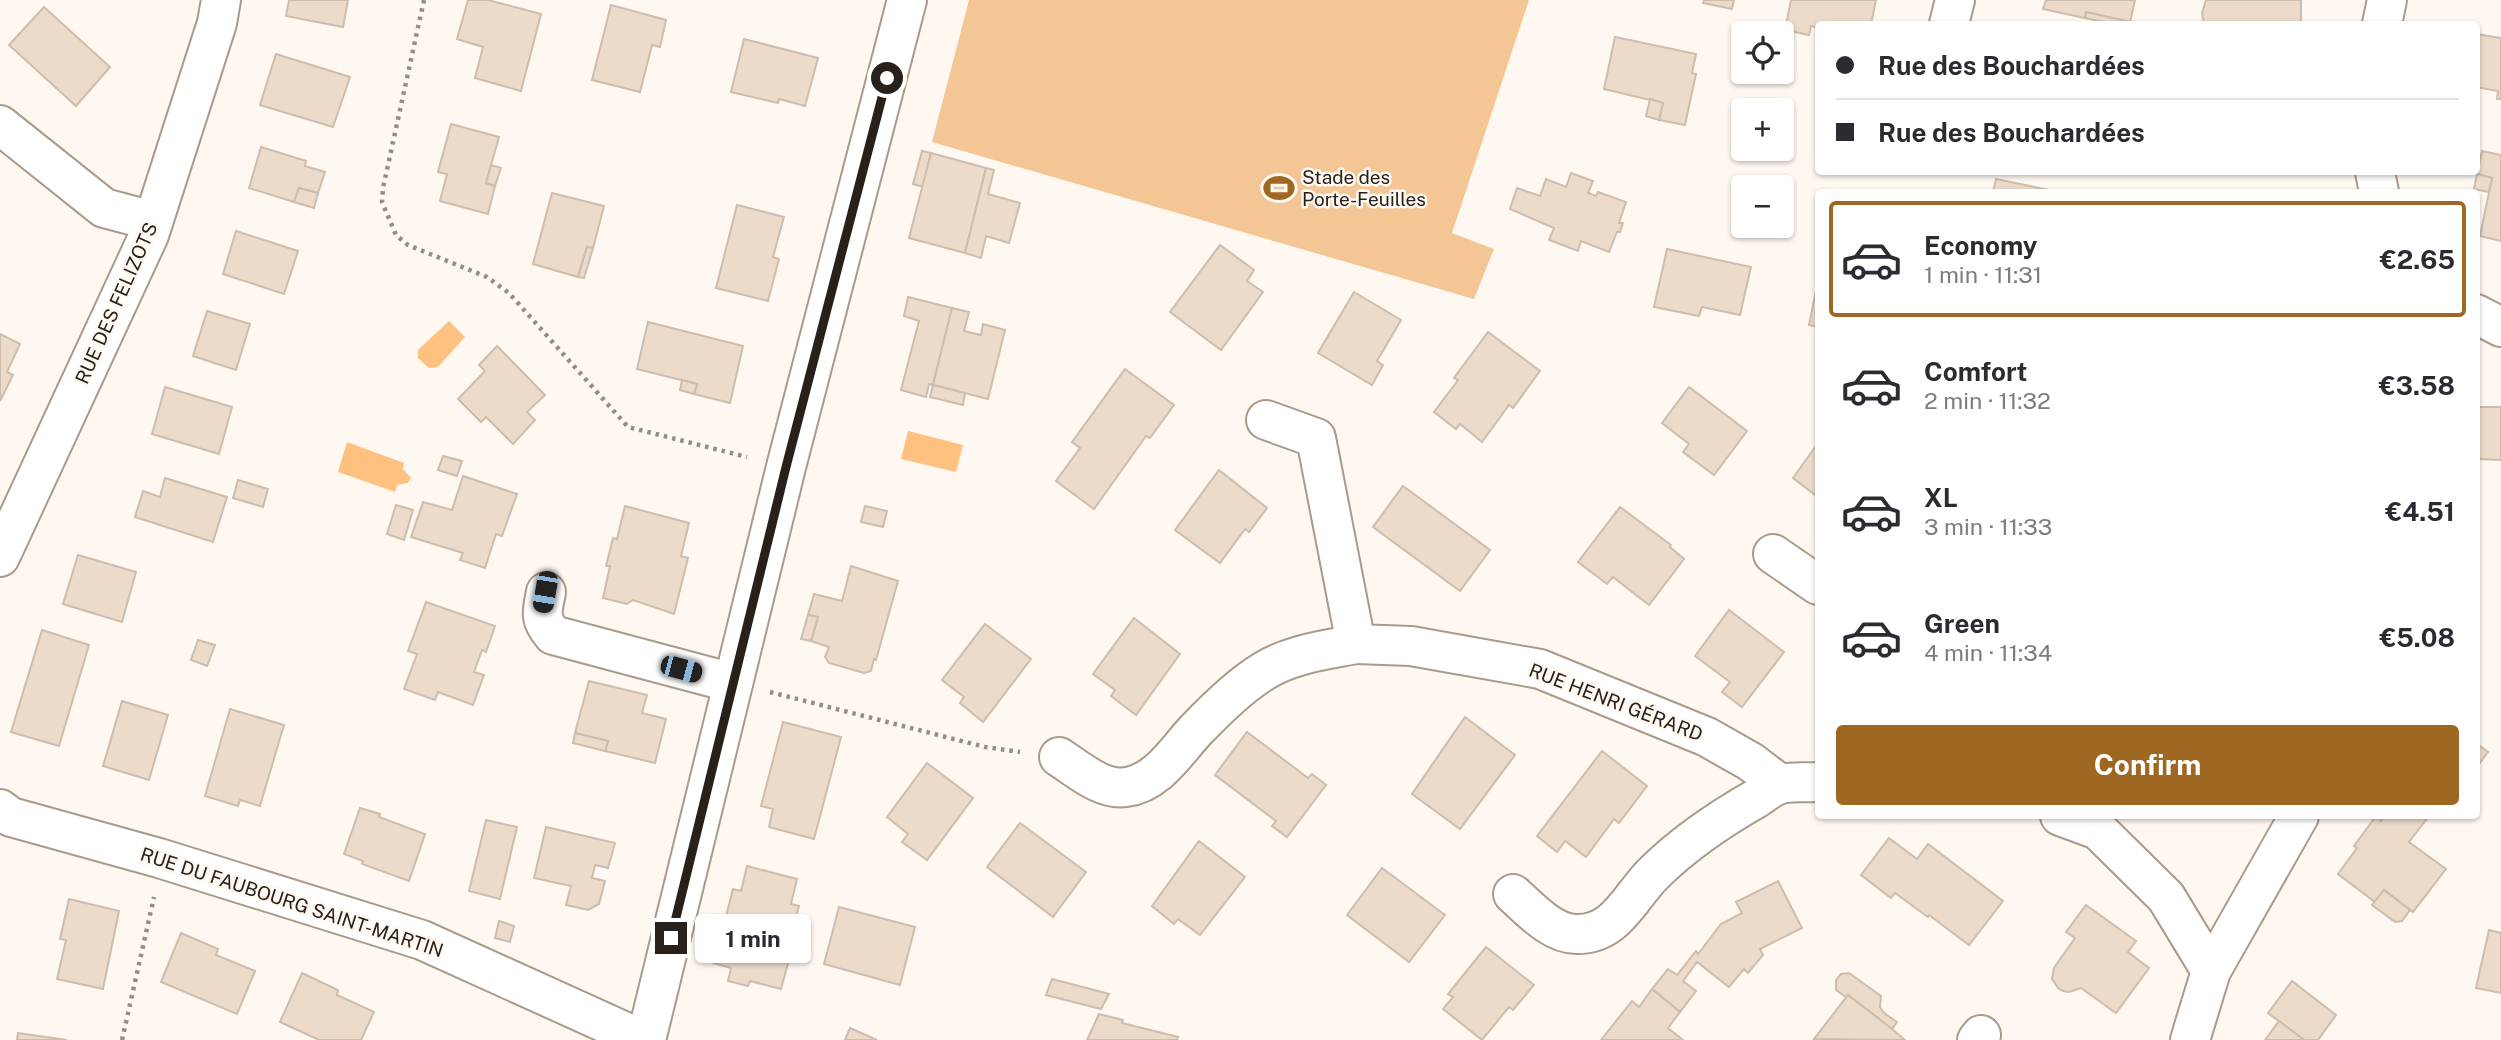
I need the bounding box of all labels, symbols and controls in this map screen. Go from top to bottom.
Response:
map controls [1731,21,1794,238]
button: locate [1731,21,1794,84]
text: Rue des Bouchardées [1878,50,2145,81]
route start [871,62,903,94]
button: + [1731,98,1794,161]
text: Rue des Bouchardées [1878,117,2145,148]
place label: Stade des Porte-Feuilles [1302,166,1426,210]
sports icon: Stade des Porte-Feuilles [1262,171,1296,205]
button: − [1731,175,1794,238]
street label: RUE DES FELIZOTS [70,219,162,387]
icon: car [1840,228,1903,291]
text: Economy [1924,230,2037,261]
text: €2.65 [2380,244,2455,275]
text: 1 min · 11:31 [1924,261,2042,288]
icon: car [1840,354,1903,417]
text: Comfort [1924,356,2027,387]
text: €3.58 [2379,370,2455,401]
text: 2 min · 11:32 [1924,387,2051,414]
icon: car [1840,480,1903,543]
text: XL [1924,482,1958,513]
text: €4.51 [2385,496,2455,527]
text: 3 min · 11:33 [1924,513,2052,540]
car [532,569,559,615]
icon: car [1840,606,1903,669]
text: Green [1924,608,2000,639]
text: €5.08 [2379,622,2455,653]
text: 4 min · 11:34 [1924,639,2052,666]
car [658,653,705,685]
street label: RUE HENRI GÉRARD [1526,659,1706,745]
button: Confirm [1836,725,2459,805]
street label: RUE DU FAUBOURG SAINT-MARTIN [138,843,446,961]
callout: 1 min [696,914,811,962]
route end [655,922,687,954]
text: 1 min [725,925,781,952]

